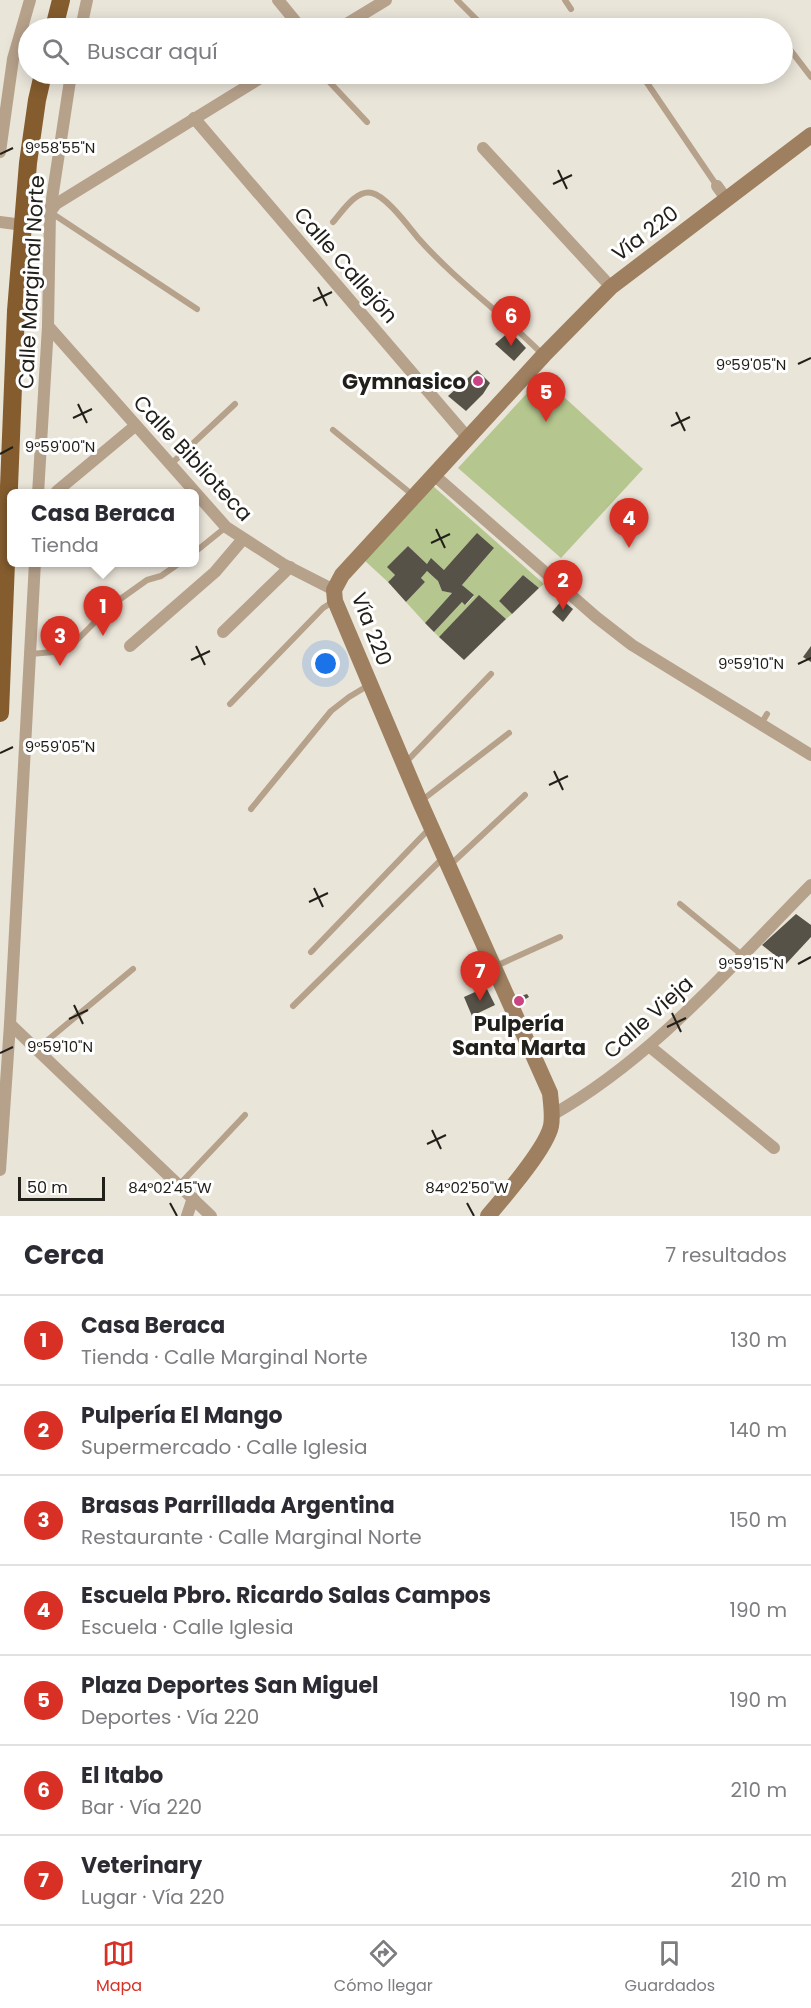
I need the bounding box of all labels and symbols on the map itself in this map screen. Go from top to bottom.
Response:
text: 9°58'55"N [25,137,95,158]
street label: Calle Marginal Norte [11,174,51,390]
street label: Vía 220 [606,198,684,268]
street label: Calle Callejón [287,201,405,329]
pin: 6 [492,296,530,346]
text: 9°59'05"N [716,354,786,375]
place label: Gymnasico [342,367,466,396]
pin: 5 [526,372,566,422]
marker: Gymnasico [471,374,485,388]
street label: Calle Biblioteca [127,389,259,527]
text: 9°59'00"N [25,436,95,457]
pin: 4 [610,498,648,548]
pin: 2 [544,560,582,610]
pin: 1 [84,586,122,636]
street label: Vía 220 [345,588,399,670]
pin: 3 [40,616,80,666]
your location [311,649,340,678]
text: 9°59'10"N [718,653,784,674]
text: 9°59'05"N [25,736,95,757]
pin: 7 [460,952,500,1001]
text: 9°59'15"N [718,953,784,974]
street label: Calle Vieja [597,969,699,1065]
marker: Pulpería Santa Marta [512,994,526,1008]
place label: Pulpería Santa Marta [452,1009,586,1062]
text: 9°59'10"N [27,1036,93,1057]
scale bar [18,1174,105,1202]
text: 84°02'45"W [128,1177,212,1198]
text: 84°02'50"W [425,1177,509,1198]

